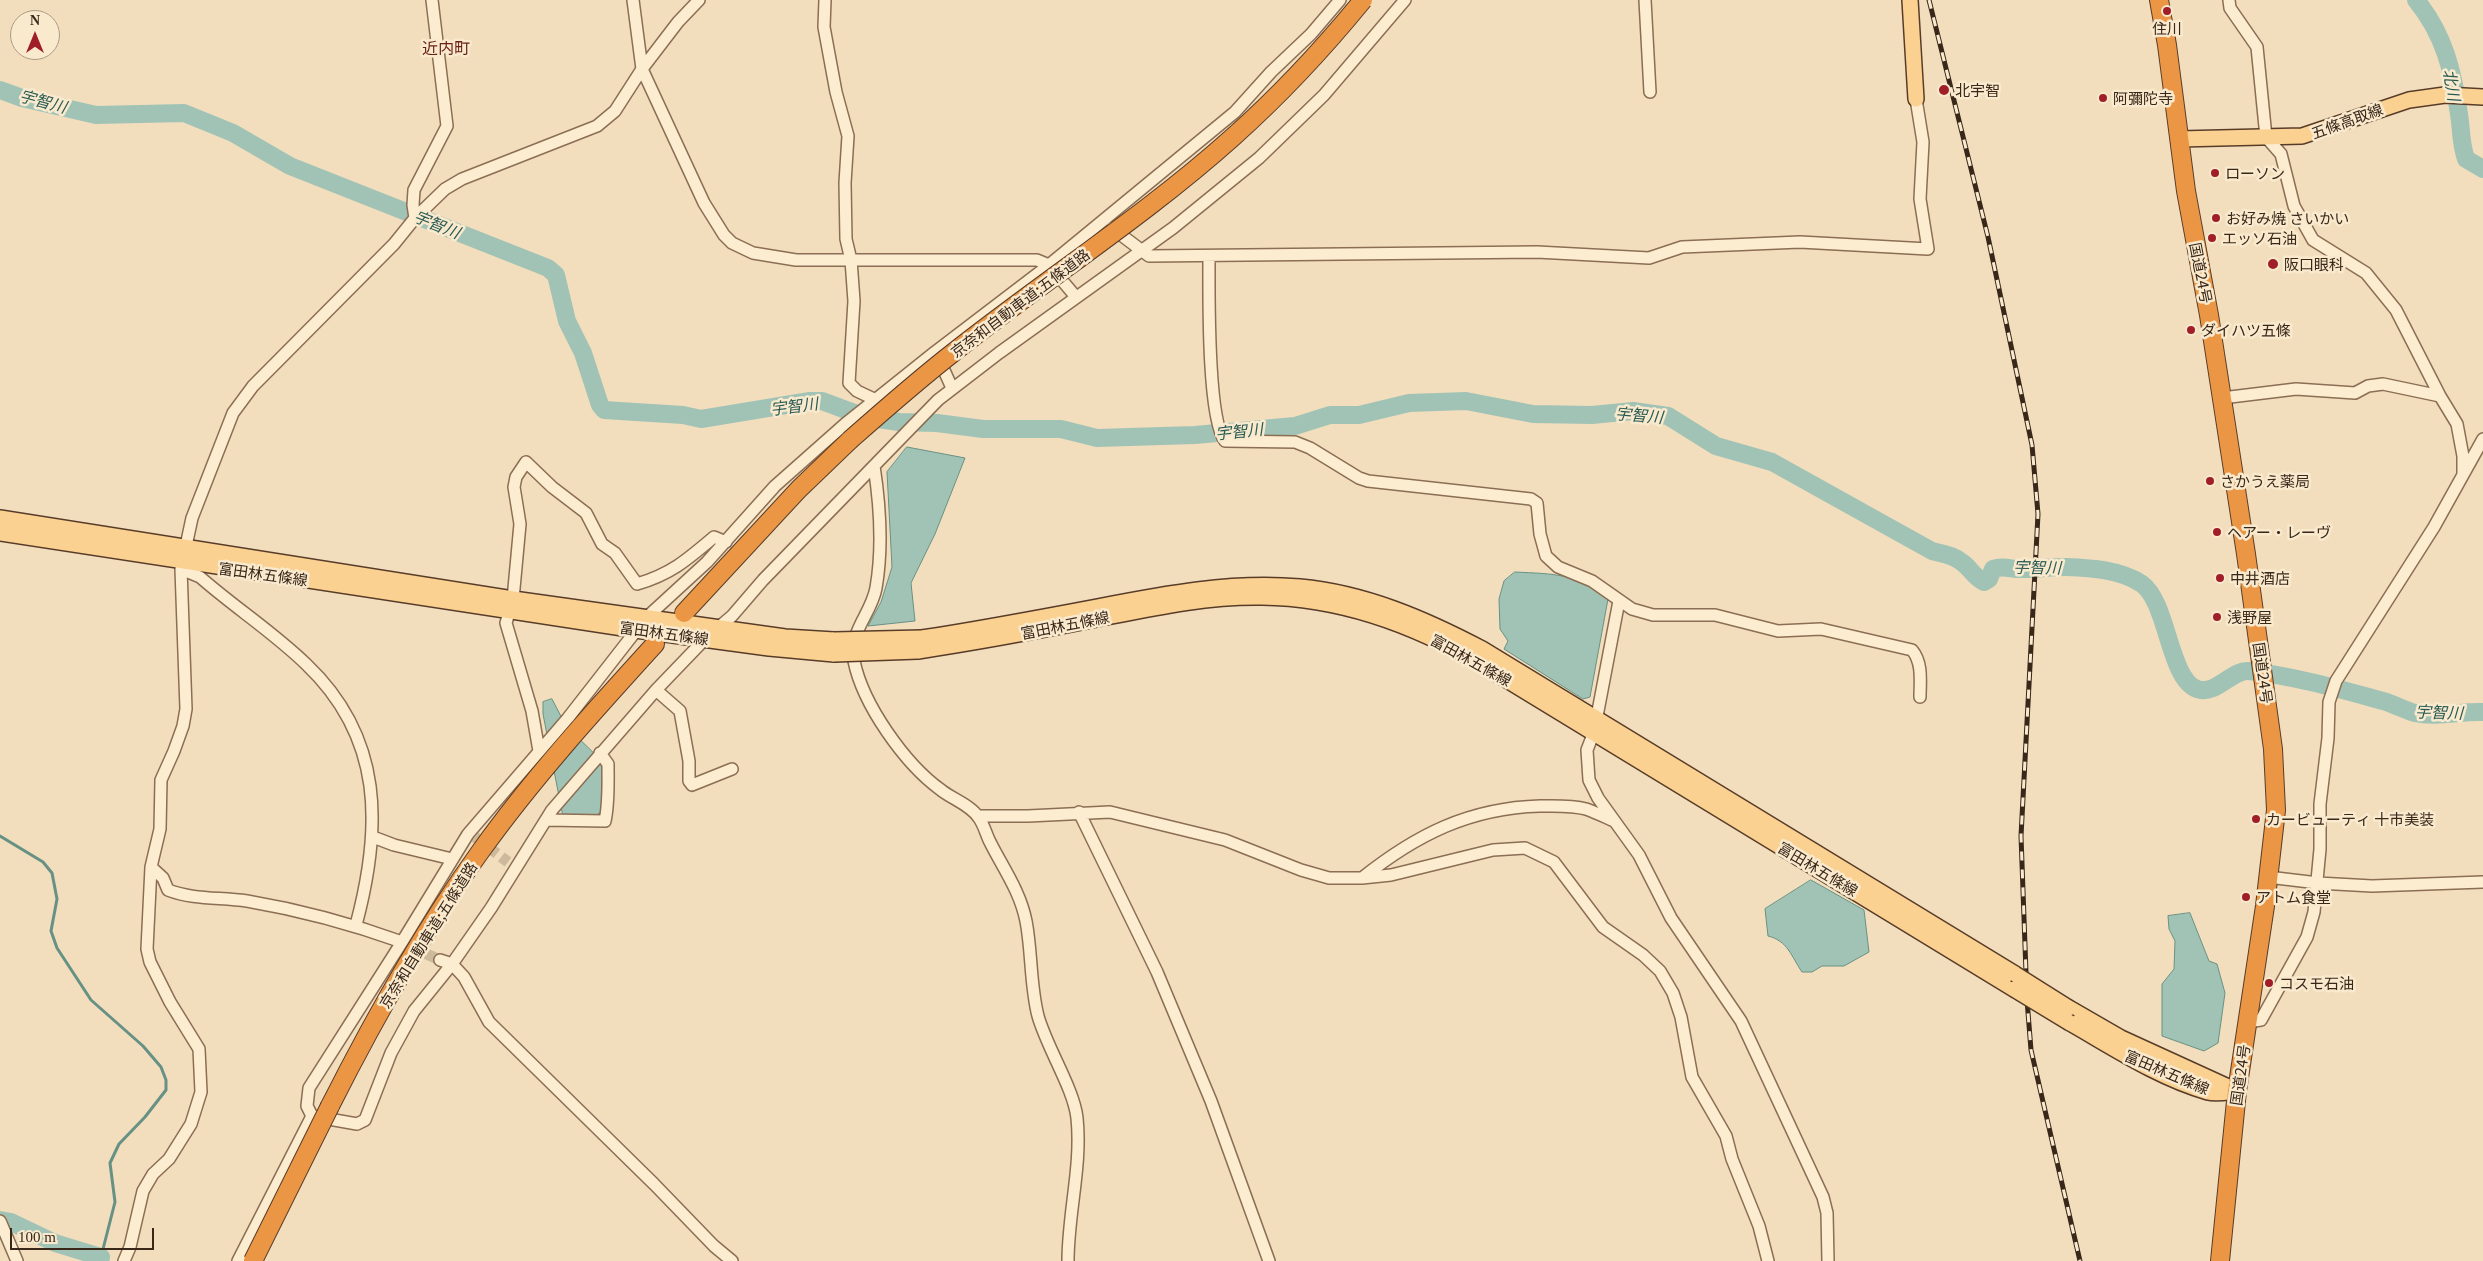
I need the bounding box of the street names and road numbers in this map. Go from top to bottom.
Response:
street label: 五條高取線 [2309,100,2385,142]
street label: 国道24号 [2186,241,2216,305]
street label: 京奈和自動車道;五條道路 [947,245,1093,361]
street label: 富田林五條線 [217,559,309,589]
street label: 富田林五條線 [1019,608,1111,642]
street label: 富田林五條線 [618,618,710,648]
street label: 富田林五條線 [1427,630,1515,690]
street label: 国道24号 [2250,641,2276,705]
street label: 富田林五條線 [1775,838,1861,900]
street label: 京奈和自動車道;五條道路 [376,858,480,1012]
street label: 国道24号 [2227,1043,2253,1107]
street label: 富田林五條線 [2122,1046,2212,1098]

